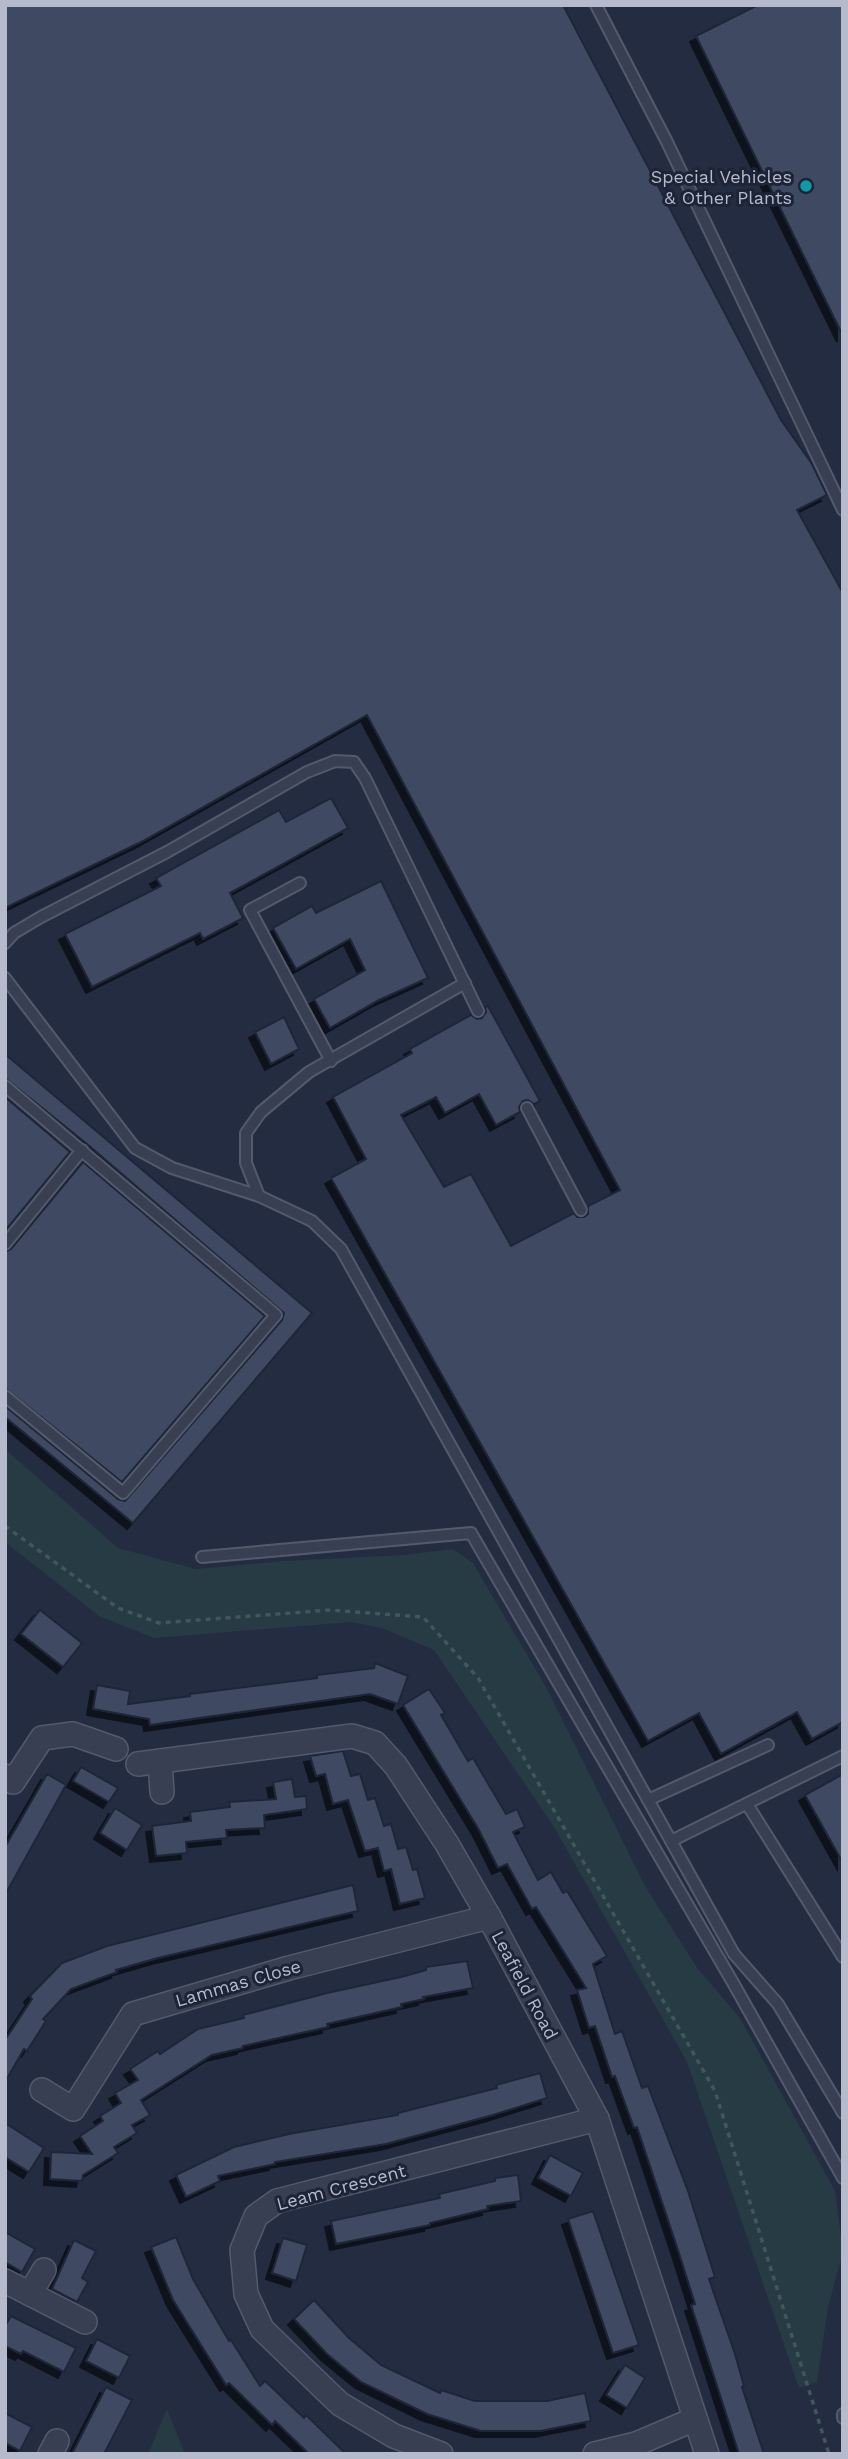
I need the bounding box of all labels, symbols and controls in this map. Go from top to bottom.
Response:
place label: Special Vehicles & Other Plants [651,166,792,208]
marker: Special Vehicles & Other Plants [798,178,814,194]
street label: Leafield Road [488,1927,562,2043]
street label: Lammas Close [173,1955,303,2011]
street label: Leam Crescent [274,2160,408,2214]

